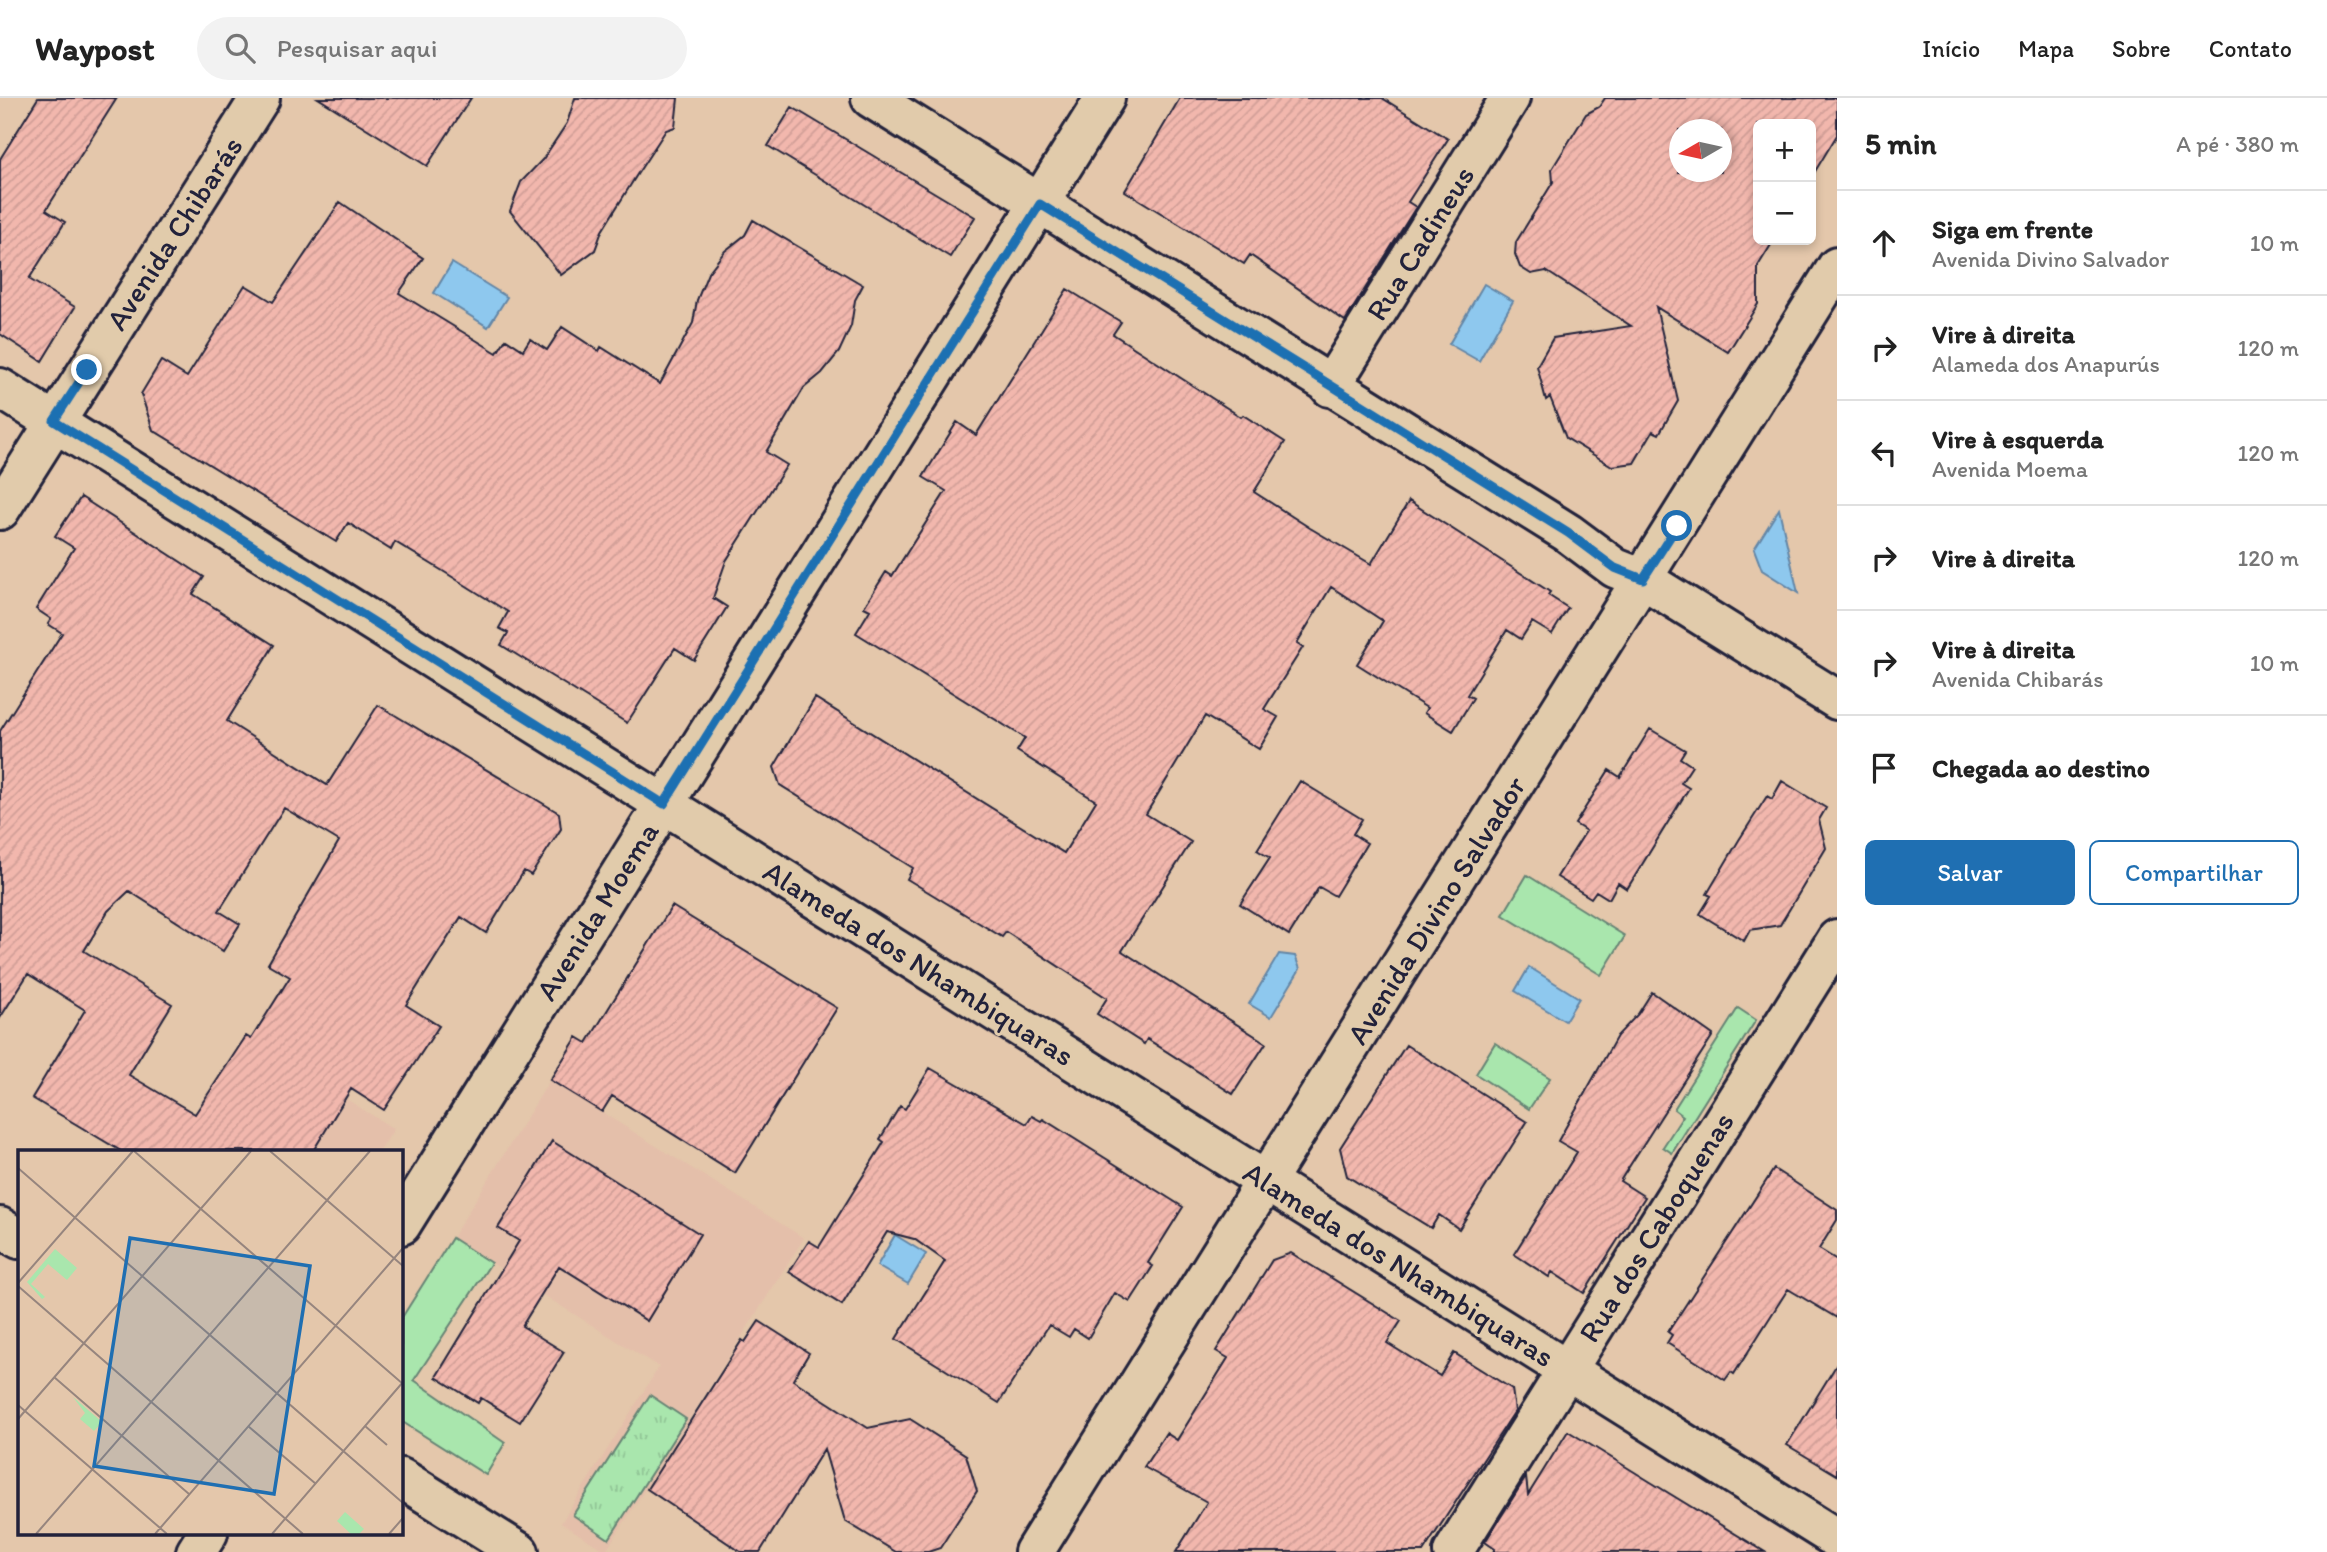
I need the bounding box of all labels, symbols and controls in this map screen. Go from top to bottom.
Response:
search box [197,17,687,80]
text: Waypost [35,29,155,68]
icon: search [221,29,259,67]
text: Pesquisar aqui [277,32,437,64]
text: Início [1922,34,1980,63]
text: Mapa [2018,34,2074,63]
text: Sobre [2112,34,2171,63]
text: Contato [2209,34,2292,63]
north arrow [1669,119,1732,182]
map controls [1753,119,1816,245]
button: + [1753,119,1816,182]
text: 5 min [1865,125,1936,162]
street label: Avenida Chibarás [98,129,250,337]
text: A pé · 380 m [2176,130,2299,158]
street label: Rua Cadineus [1358,159,1482,327]
button: − [1753,182,1816,245]
text: Siga em frente [1932,213,2093,245]
icon: ahead [1865,224,1903,262]
text: 10 m [2250,229,2299,257]
text: Avenida Divino Salvador [1932,245,2169,273]
text: Vire à direita [1932,318,2075,350]
icon: right [1865,329,1903,367]
text: 120 m [2238,334,2299,362]
text: Alameda dos Anapurús [1932,350,2160,378]
route end [71,354,102,385]
text: Vire à esquerda [1932,423,2104,455]
icon: left [1865,434,1903,472]
text: 120 m [2238,439,2299,467]
text: Avenida Moema [1932,455,2088,483]
route start [1661,510,1692,541]
icon: right [1865,539,1903,577]
text: Vire à direita [1932,542,2075,574]
text: 120 m [2238,544,2299,572]
text: Vire à direita [1932,633,2075,665]
icon: right [1865,644,1903,682]
text: 10 m [2250,649,2299,677]
text: Avenida Chibarás [1932,665,2103,693]
icon: arrive [1865,749,1903,787]
text: Chegada ao destino [1932,752,2150,784]
street label: Avenida Divino Salvador [1338,769,1534,1051]
street label: Avenida Moema [527,815,667,1007]
button: Salvar [1865,840,2075,905]
button: Compartilhar [2089,840,2299,905]
street label: Alameda dos Nhambiquaras [757,852,1081,1074]
street label: Rua dos Caboquenas [1570,1105,1742,1349]
inset map [18,1150,402,1534]
street label: Alameda dos Nhambiquaras [1237,1153,1561,1375]

